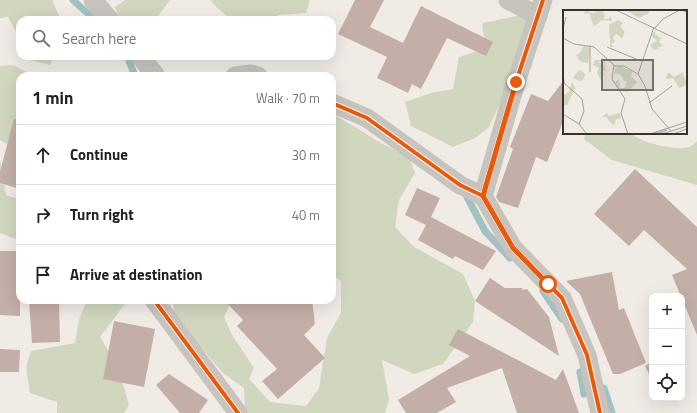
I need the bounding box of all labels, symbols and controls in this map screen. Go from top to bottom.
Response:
inset map [563,10,687,134]
search box [16,16,336,60]
icon: search [30,27,52,49]
text: Search here [62,27,136,50]
route end [507,73,525,91]
text: 1 min [32,85,73,111]
text: Walk · 70 m [256,88,320,108]
text: Continue [70,143,128,166]
icon: ahead [32,144,54,166]
text: 30 m [292,145,320,165]
text: Turn right [70,203,134,226]
icon: right [32,204,54,226]
text: 40 m [292,205,320,225]
text: Arrive at destination [70,263,203,286]
icon: arrive [32,264,54,286]
route start [539,275,557,293]
map controls [649,293,685,401]
button: + [649,293,685,329]
button: − [649,329,685,365]
button: locate [649,365,685,401]

